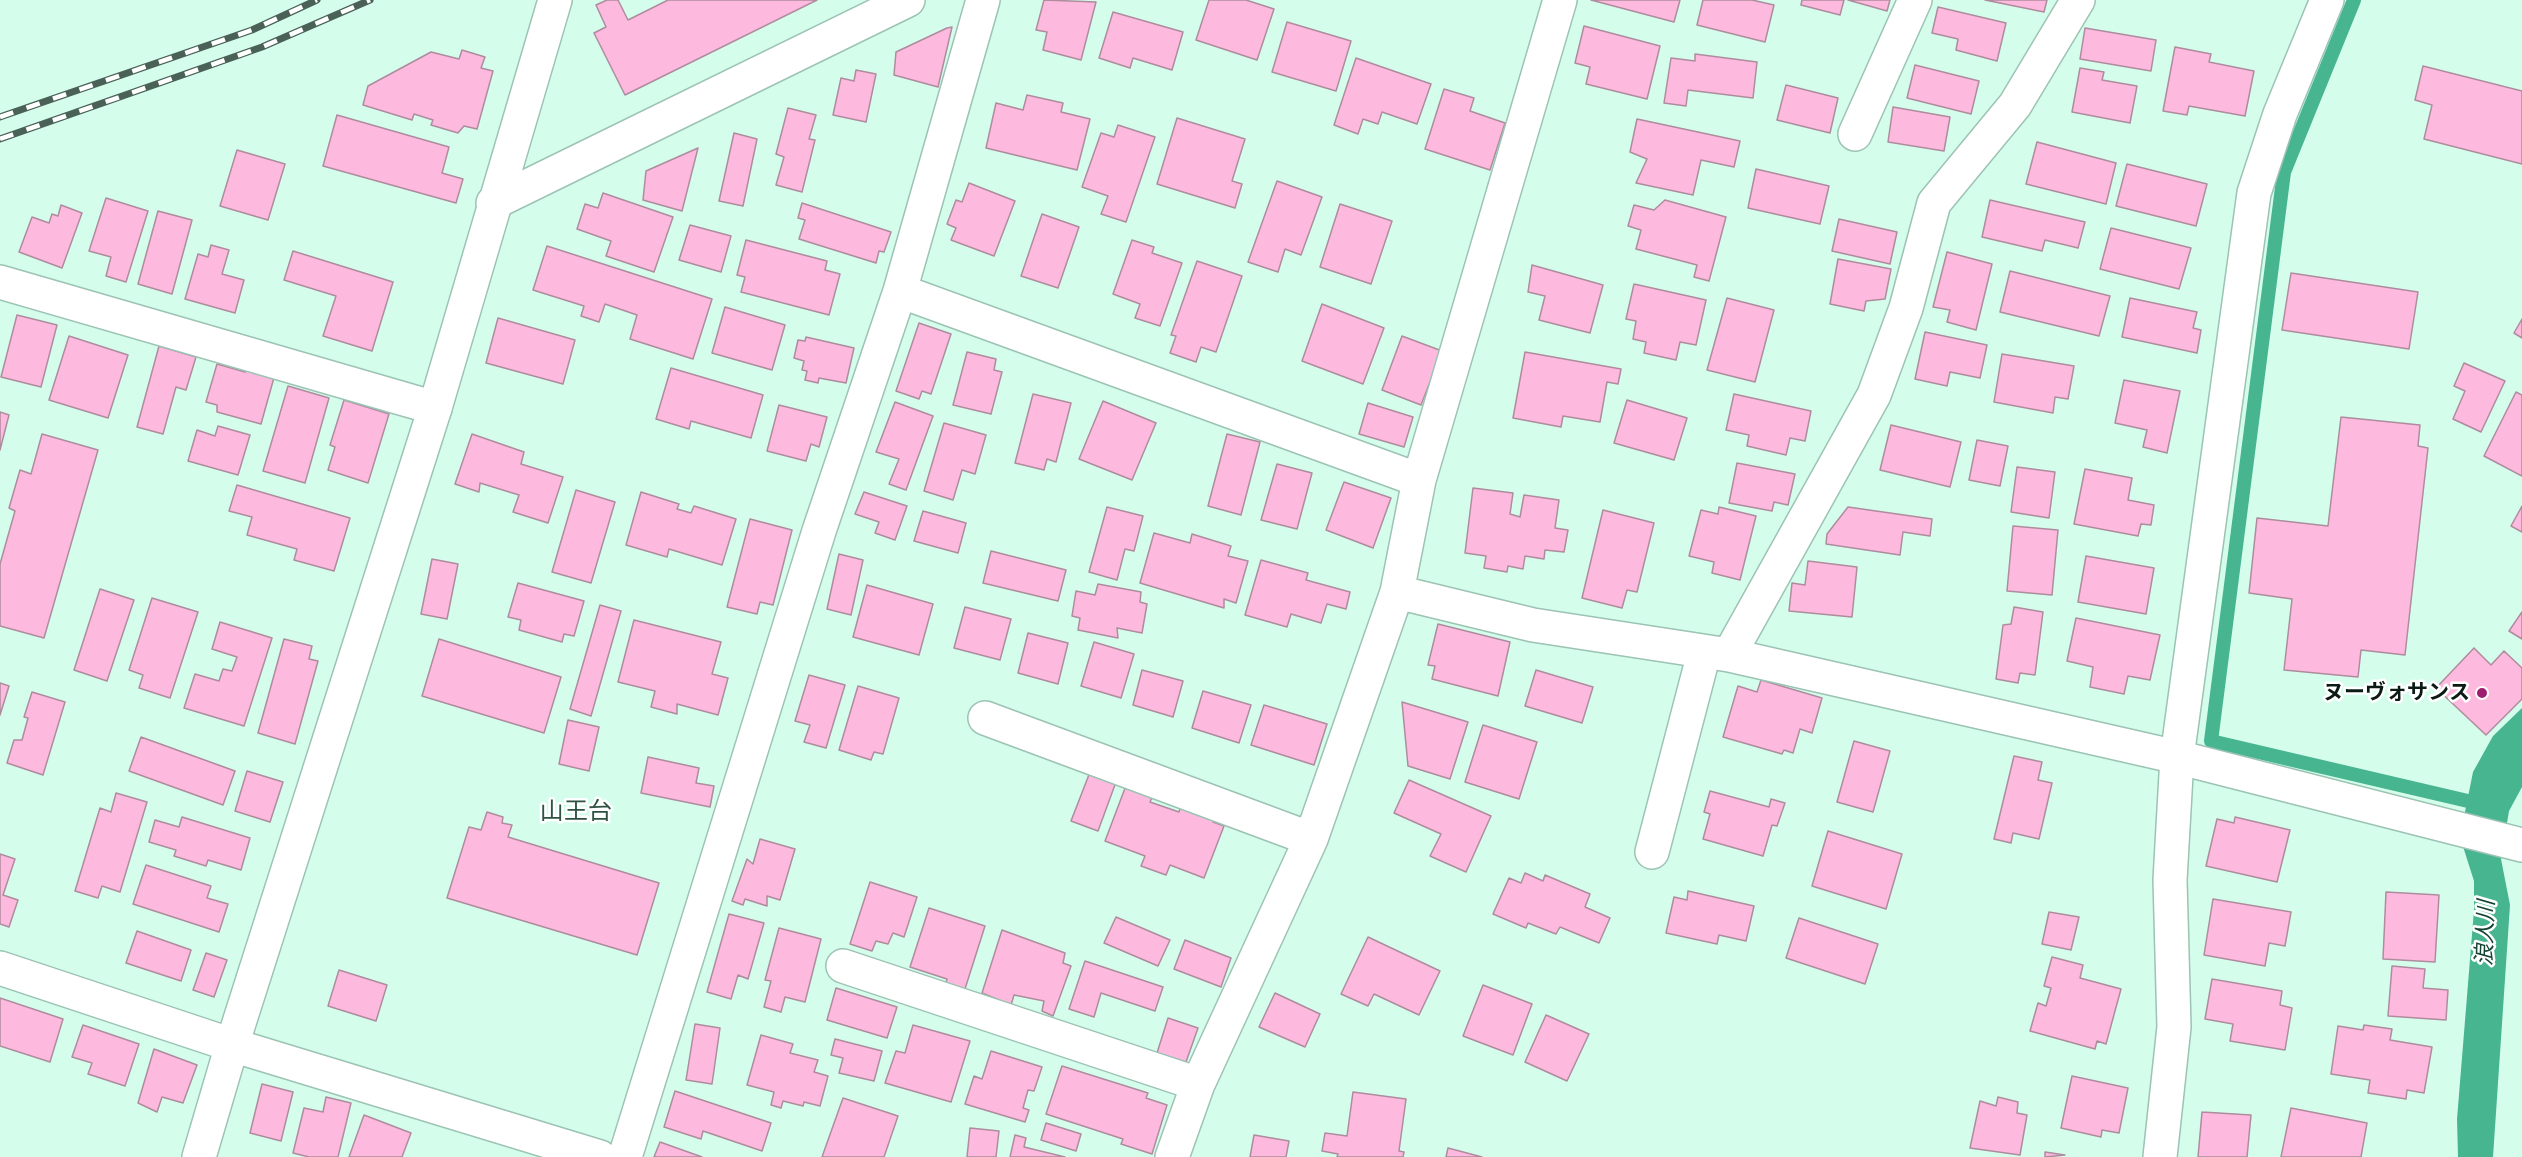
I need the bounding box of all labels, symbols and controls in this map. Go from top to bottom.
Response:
place label: ヌーヴォサンス [2323,680,2470,706]
marker: ヌーヴォサンス [2475,686,2489,700]
district label: 山王台 [540,798,612,826]
water label: 浪人川 [2472,900,2500,966]

